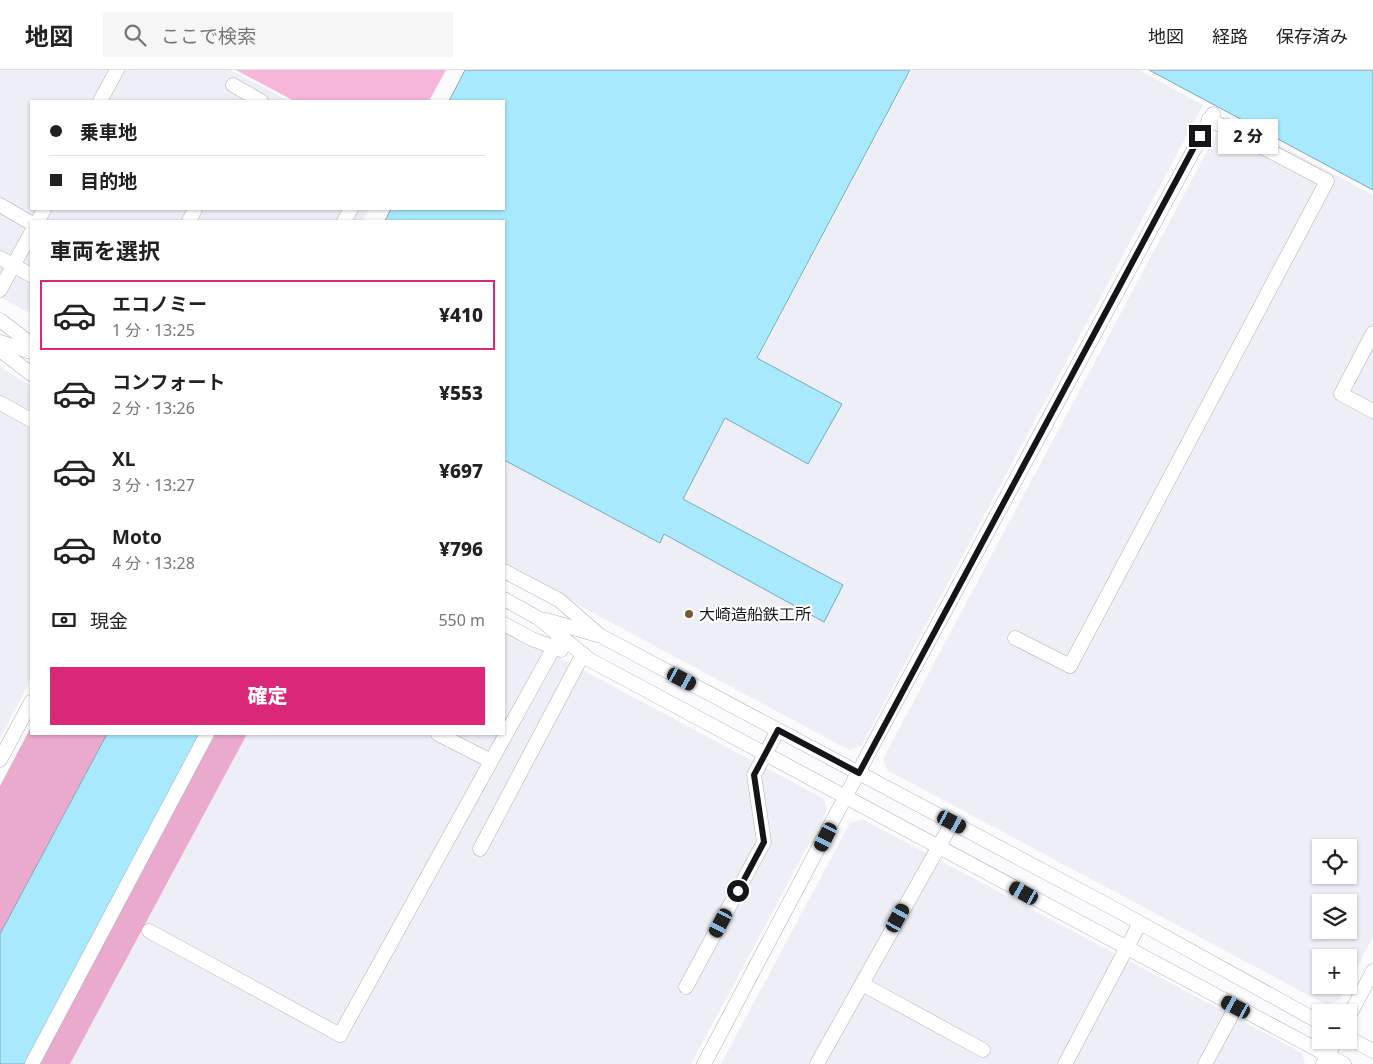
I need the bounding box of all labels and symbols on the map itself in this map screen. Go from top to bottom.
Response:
callout: 2 分 [1218,118,1278,154]
route end [1189,125,1211,147]
place label: 大崎造船鉄工所 [699,603,811,625]
marker: 大崎造船鉄工所 [683,608,695,620]
car [665,665,698,693]
car [935,808,968,836]
car [812,820,839,854]
car [1007,879,1040,907]
route start [727,880,749,902]
car [884,901,911,935]
car [707,906,734,940]
car [1219,993,1252,1021]

